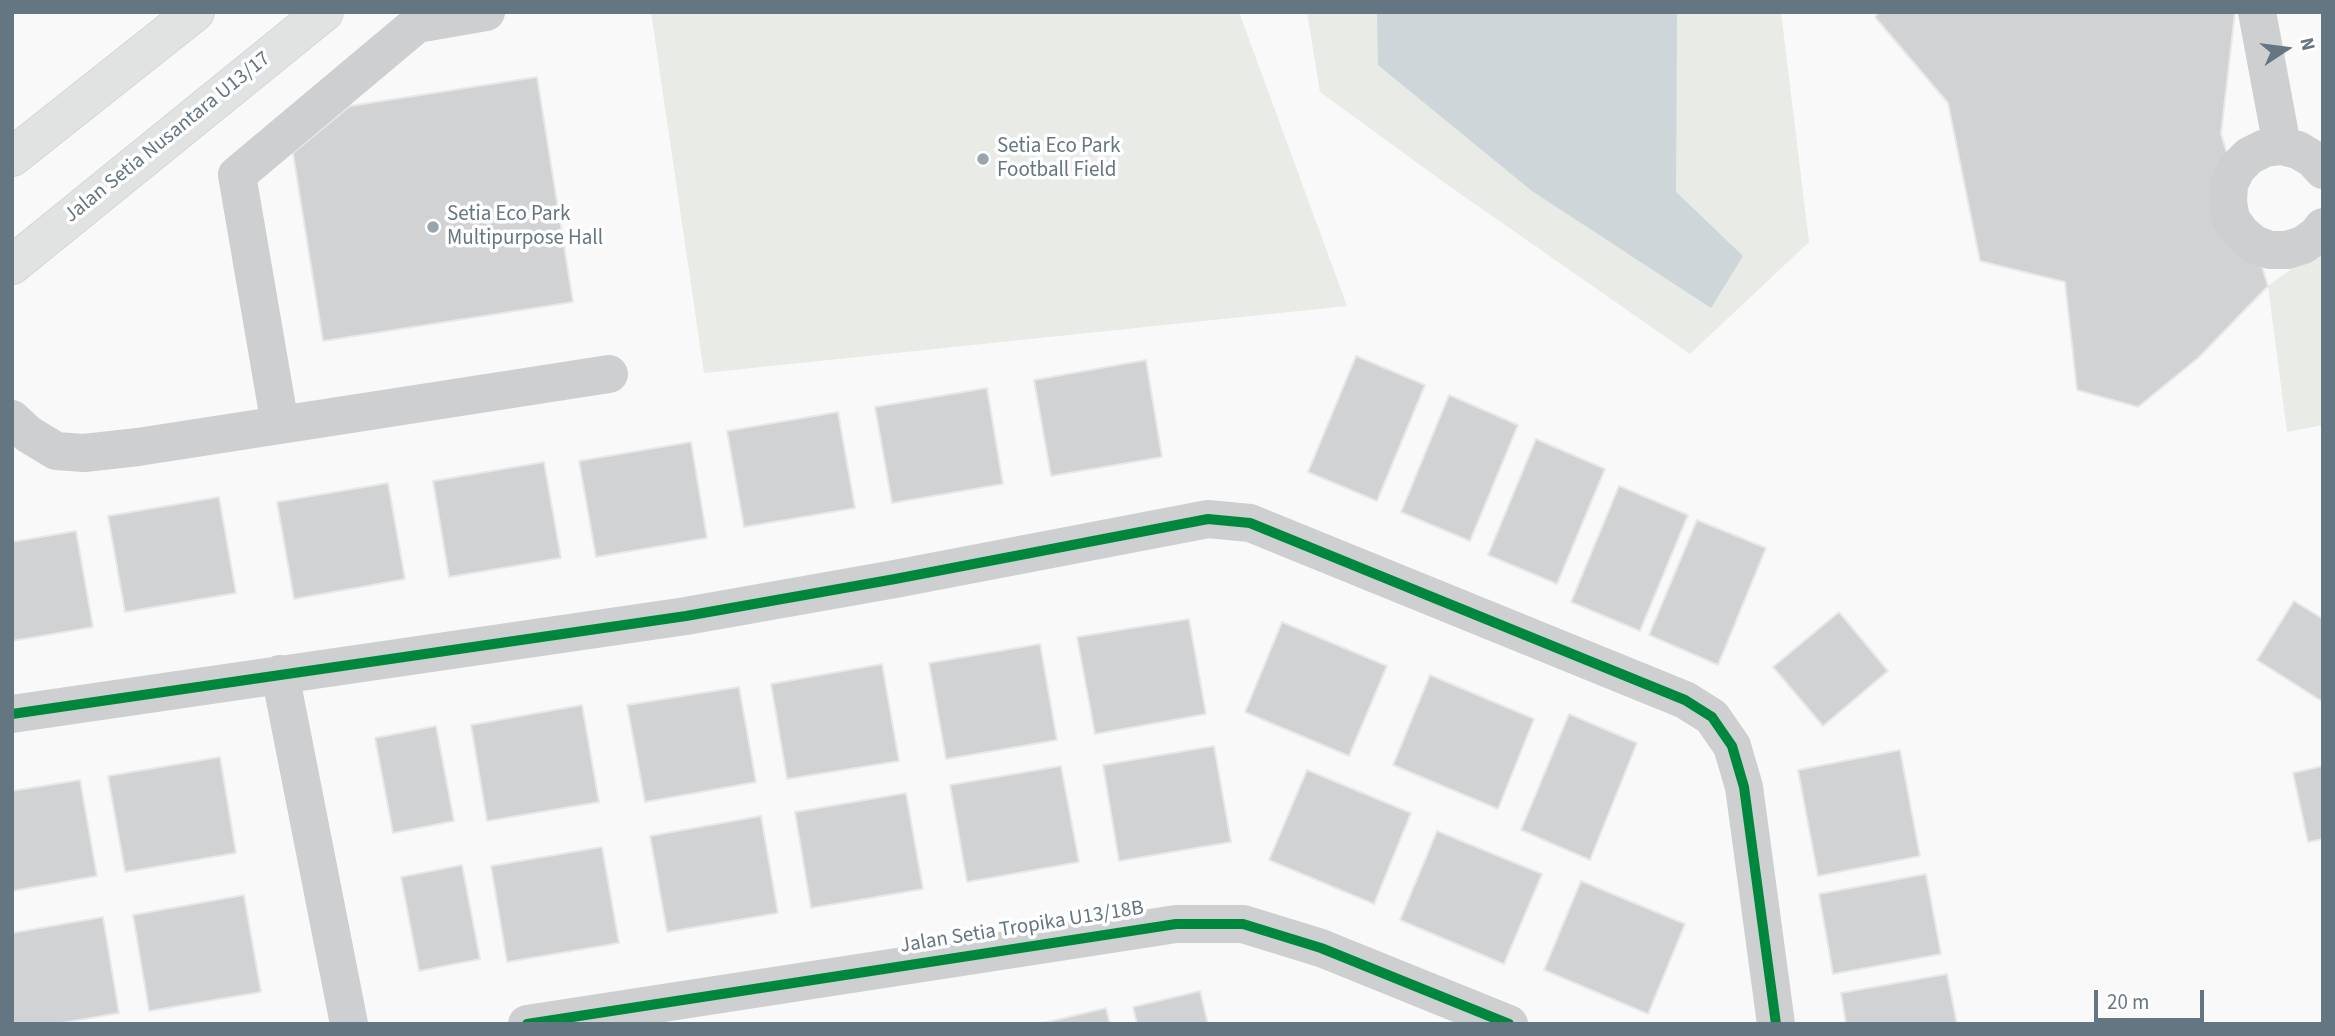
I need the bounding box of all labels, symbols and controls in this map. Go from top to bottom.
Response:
north arrow [2251,14,2321,84]
text: N [2292,35,2322,53]
street label: Jalan Setia Nusantara U13/17 [60,47,276,229]
place label: Setia Eco Park Football Field [997,134,1120,184]
marker: Setia Eco Park Football Field [975,151,991,167]
place label: Setia Eco Park Multipurpose Hall [447,202,603,252]
marker: Setia Eco Park Multipurpose Hall [425,219,441,235]
street label: Jalan Setia Tropika U13/18B [898,896,1146,960]
scale bar [2097,976,2207,1020]
text: 20 m [2107,987,2149,1017]

